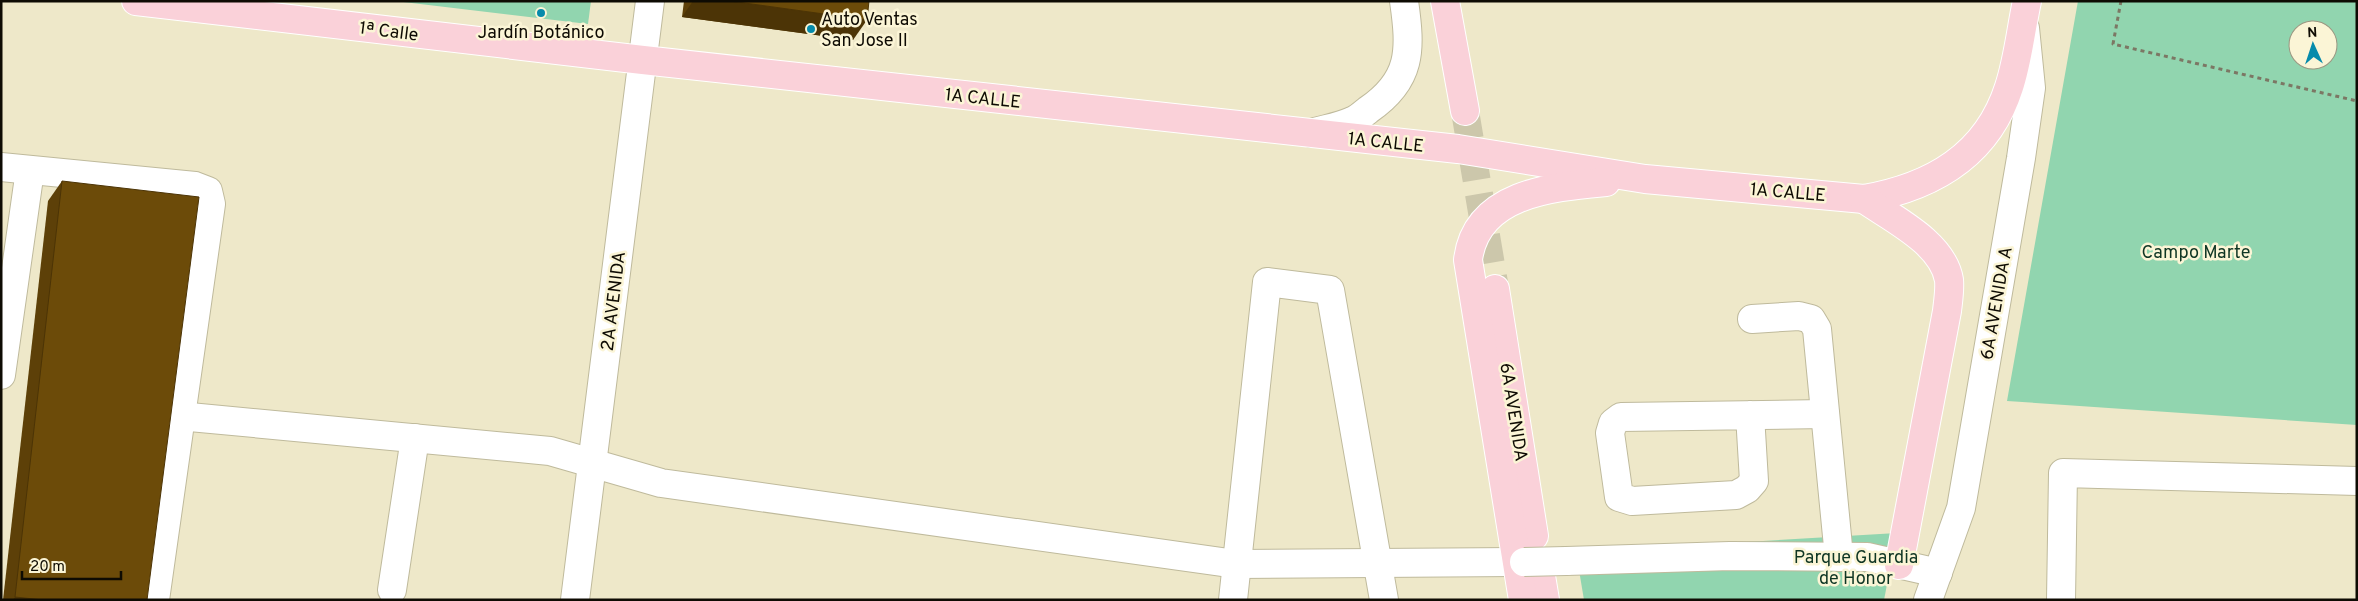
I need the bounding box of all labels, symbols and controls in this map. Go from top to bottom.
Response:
marker: Jardín Botánico [535,7,547,19]
place label: Auto Ventas San Jose II [821,9,918,53]
street label: 1ª Calle [358,17,420,48]
north arrow [2288,20,2338,70]
place label: Jardín Botánico [477,22,605,45]
marker: Auto Ventas San Jose II [805,23,817,35]
text: N [2307,25,2318,42]
street label: 1A CALLE [944,84,1022,115]
street label: 1A CALLE [1347,128,1425,159]
street label: 1A CALLE [1749,179,1827,208]
park label: Campo Marte [2142,242,2250,265]
street label: 6A AVENIDA A [1976,245,2019,362]
street label: 2A AVENIDA [597,250,632,352]
street label: 6A AVENIDA [1493,361,1532,463]
park label: Parque Guardia de Honor [1794,547,1918,591]
scale bar [22,548,121,580]
text: 20 m [30,558,65,577]

